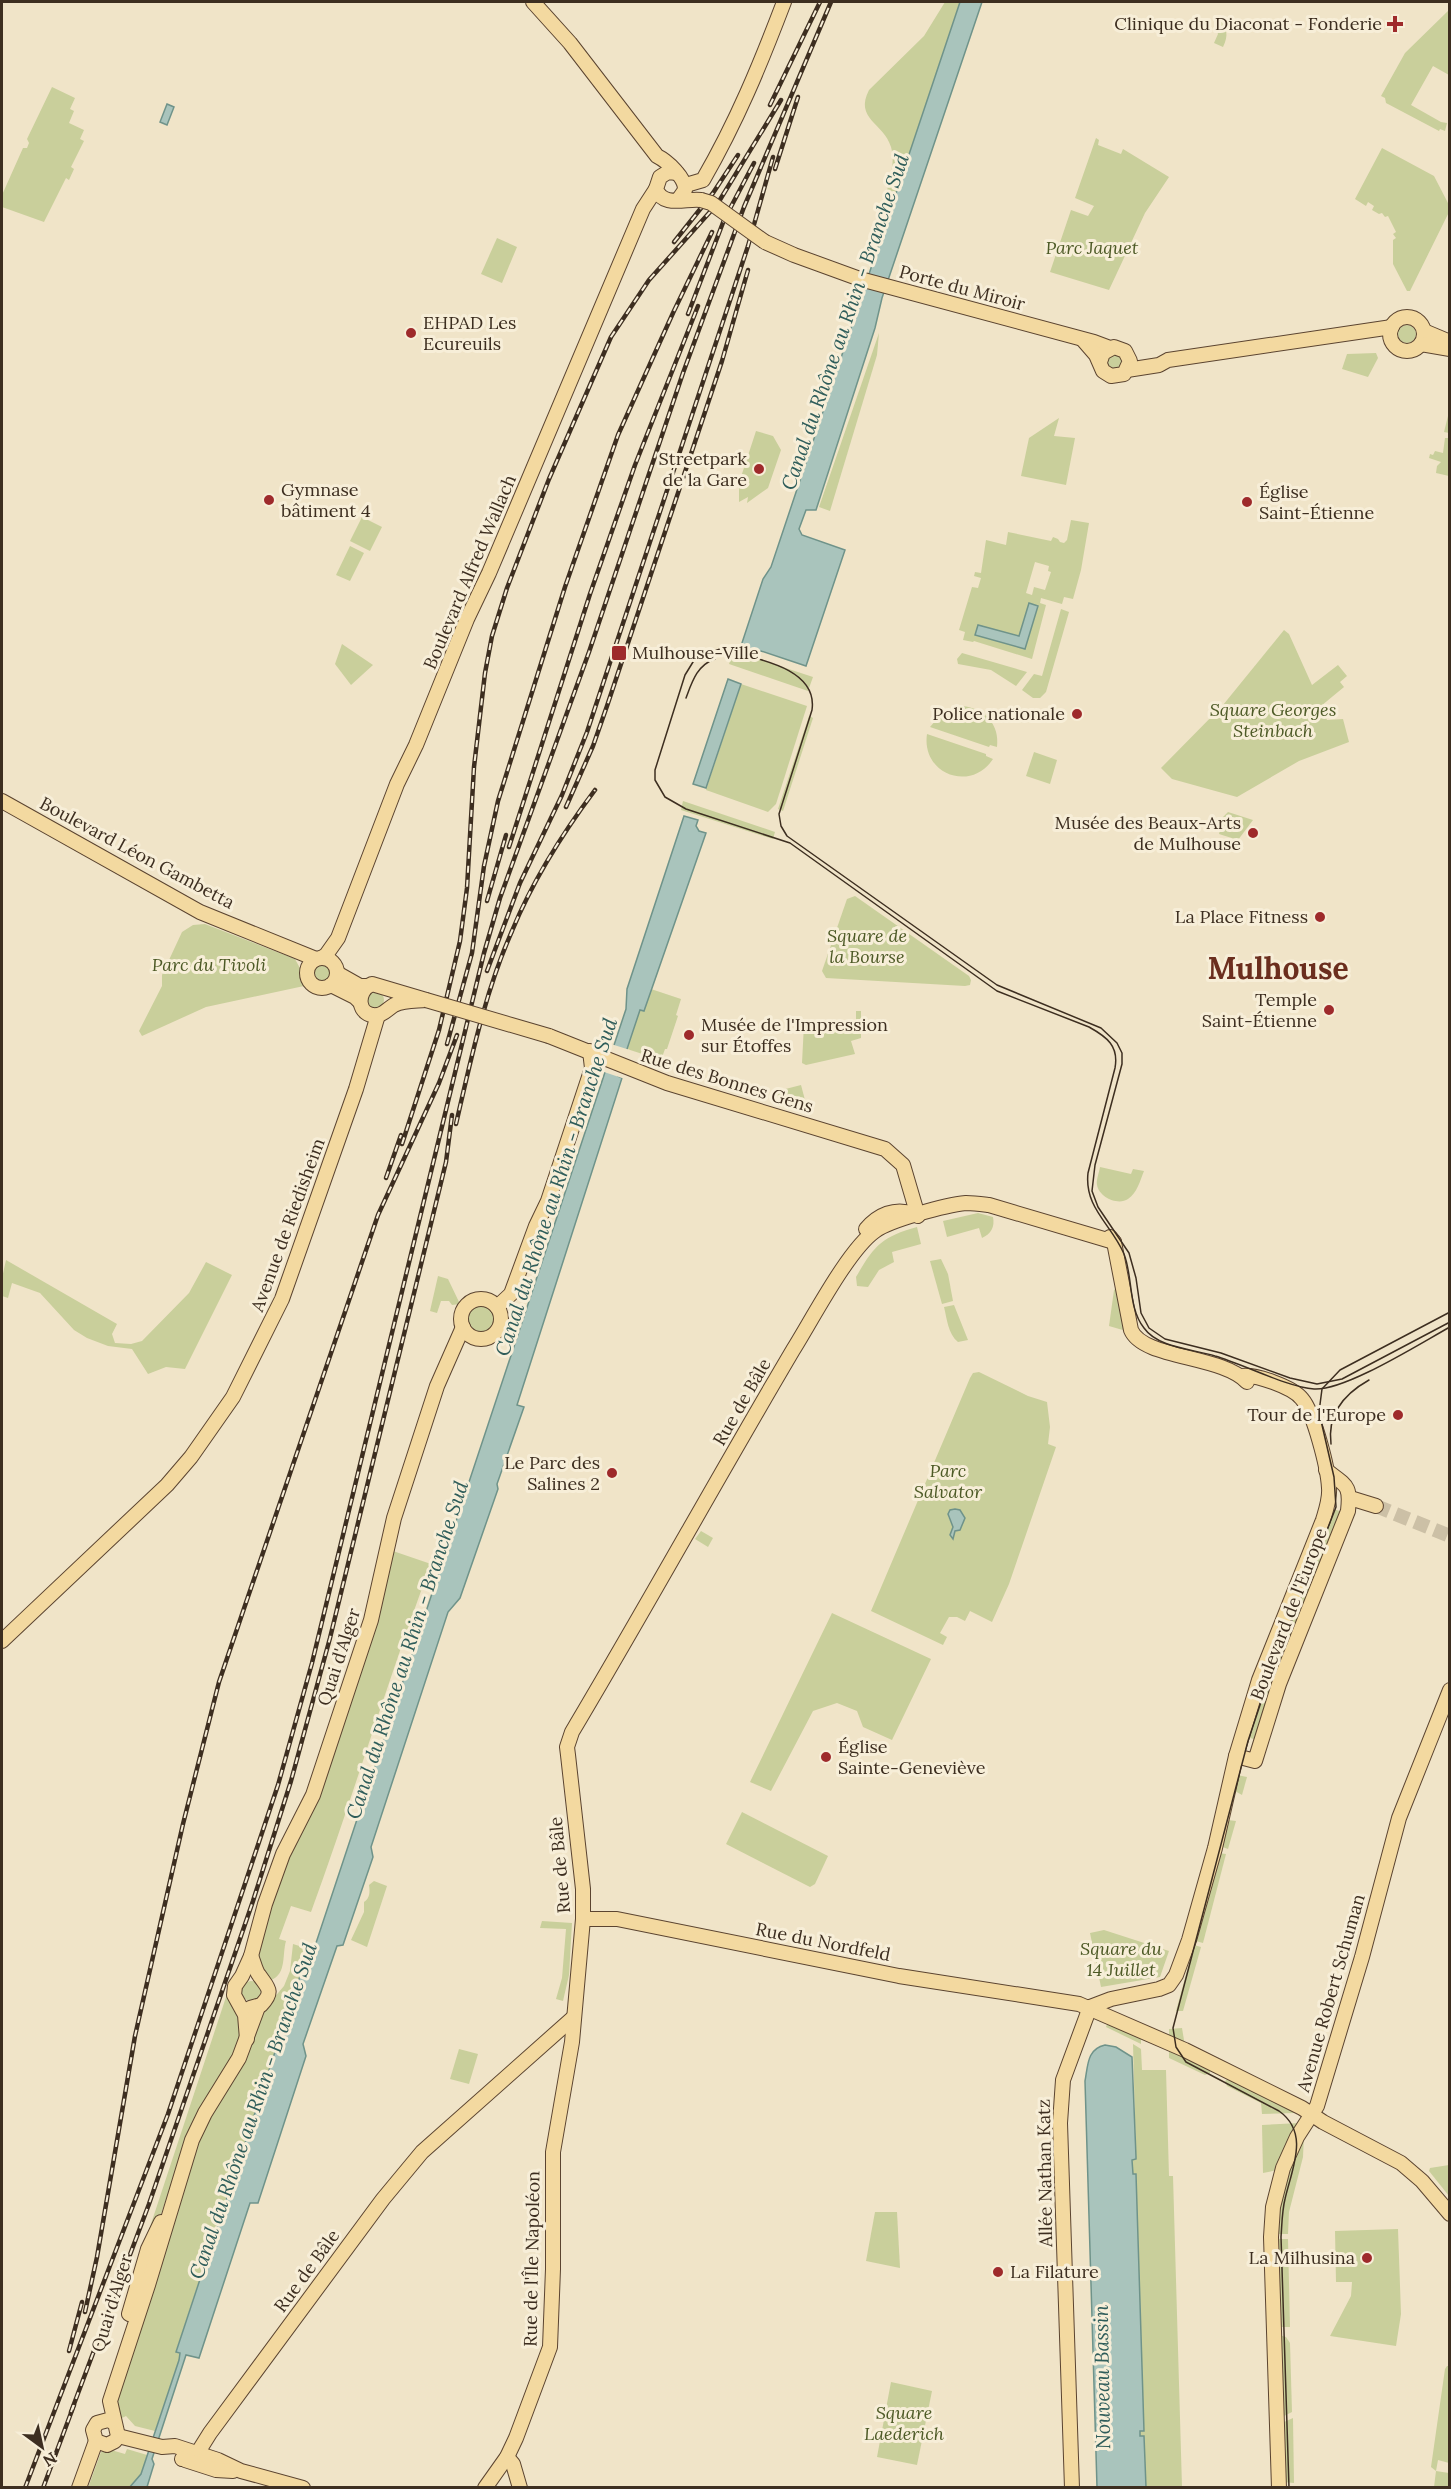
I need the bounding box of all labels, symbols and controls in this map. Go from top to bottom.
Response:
place label: Clinique du Diaconat - Fonderie [1114,12,1382,35]
marker: Clinique du Diaconat - Fonderie [1386,15,1404,33]
water label: Canal du Rhône au Rhin - Branche Sud [775,150,914,493]
park label: Parc Jaquet [1046,236,1139,259]
street label: Porte du Miroir [897,260,1028,315]
place label: EHPAD Les Ecureuils [423,311,516,355]
marker: EHPAD Les Ecureuils [404,326,418,340]
place label: Streetpark de la Gare [659,447,747,491]
marker: Streetpark de la Gare [752,462,766,476]
street label: Boulevard Alfred Wallach [418,471,521,673]
place label: Gymnase bâtiment 4 [281,478,371,522]
place label: Église Saint-Étienne [1259,480,1375,524]
marker: Gymnase bâtiment 4 [262,493,276,507]
marker: Église Saint-Étienne [1240,495,1254,509]
place label: Mulhouse-Ville [632,641,759,664]
marker: Mulhouse-Ville [610,644,628,662]
park label: Square Georges Steinbach [1210,698,1336,742]
place label: Police nationale [932,702,1065,725]
marker: Police nationale [1070,707,1084,721]
street label: Boulevard Léon Gambetta [36,791,239,914]
place label: Musée des Beaux-Arts de Mulhouse [1055,811,1241,855]
marker: Musée des Beaux-Arts de Mulhouse [1246,826,1260,840]
place label: La Place Fitness [1175,905,1308,928]
marker: La Place Fitness [1313,910,1327,924]
park label: Square de la Bourse [827,924,907,968]
district label: Mulhouse [1207,949,1349,987]
park label: Parc du Tivoli [152,953,266,976]
place label: Temple Saint-Étienne [1202,988,1317,1032]
marker: Temple Saint-Étienne [1322,1003,1336,1017]
place label: Musée de l'Impression sur Étoffes [701,1013,888,1057]
water label: Canal du Rhône au Rhin - Branche Sud [489,1014,622,1359]
marker: Musée de l'Impression sur Étoffes [682,1028,696,1042]
street label: Rue des Bonnes Gens [638,1043,816,1118]
street label: Avenue de Riedisheim [245,1135,330,1316]
street label: Rue de Bâle [707,1354,776,1449]
place label: Tour de l'Europe [1247,1403,1386,1426]
marker: Tour de l'Europe [1391,1408,1405,1422]
place label: Le Parc des Salines 2 [504,1451,600,1495]
park label: Parc Salvator [914,1459,983,1503]
marker: Le Parc des Salines 2 [605,1466,619,1480]
water label: Canal du Rhône au Rhin - Branche Sud [340,1477,473,1822]
street label: Boulevard de l'Europe [1245,1524,1332,1703]
street label: Quai d'Alger [312,1605,365,1709]
place label: Église Sainte-Geneviève [838,1735,986,1779]
marker: Église Sainte-Geneviève [819,1750,833,1764]
street label: Rue de Bâle [544,1816,575,1914]
street label: Avenue Robert Schuman [1291,1891,1370,2096]
street label: Rue du Nordfeld [754,1917,893,1966]
park label: Square du 14 Juillet [1080,1937,1162,1981]
water label: Canal du Rhône au Rhin - Branche Sud [183,1939,322,2282]
street label: Allée Nathan Katz [1032,2099,1057,2248]
street label: Rue de l'Île Napoléon [518,2171,545,2347]
street label: Rue de Bâle [269,2225,345,2317]
place label: La Milhusina [1249,2246,1355,2269]
street label: Quai d'Alger [86,2251,137,2355]
marker: La Milhusina [1360,2251,1374,2265]
place label: La Filature [1010,2260,1099,2283]
marker: La Filature [991,2265,1005,2279]
water label: Nouveau Bassin [1088,2304,1115,2449]
park label: Square Laederich [864,2401,945,2445]
north arrow [12,2417,72,2477]
text: N [40,2448,61,2471]

